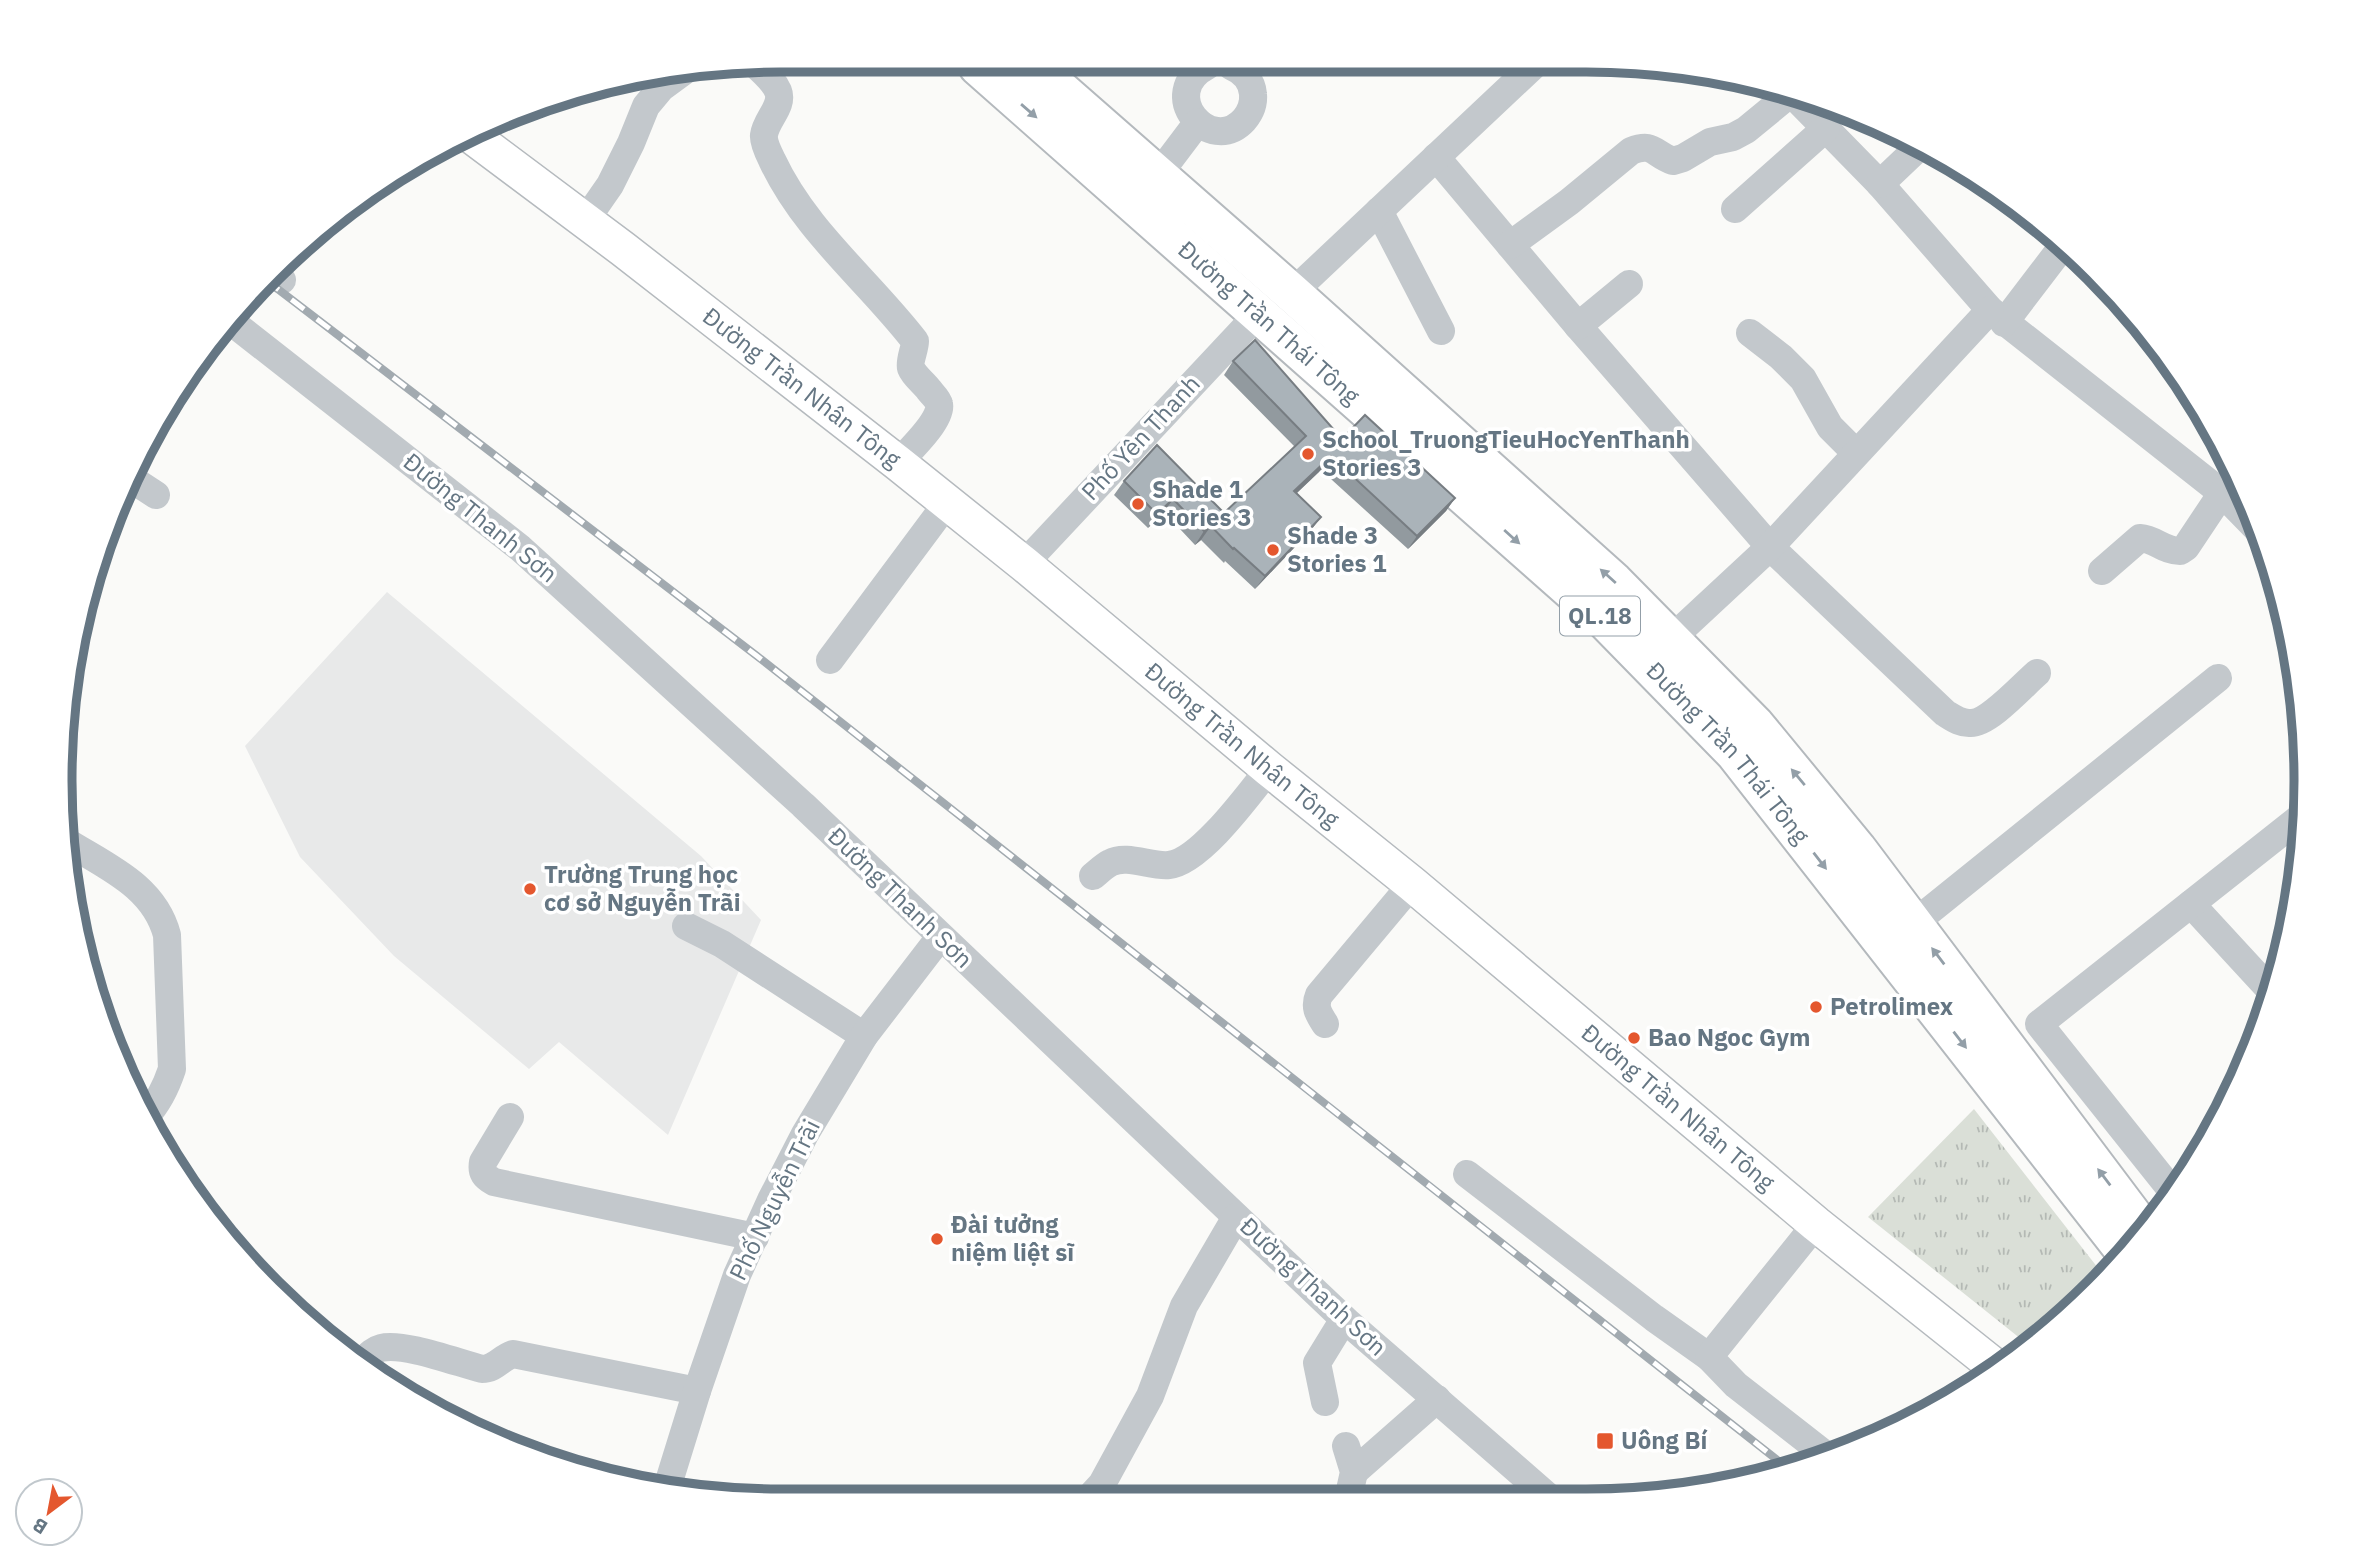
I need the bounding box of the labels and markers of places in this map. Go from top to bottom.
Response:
place label: School_TruongTieuHocYenThanh Stories 3 [1322,423,1690,483]
marker: School_TruongTieuHocYenThanh Stories 3 [1300,446,1316,462]
place label: Shade 1 Stories 3 [1152,473,1252,533]
marker: Shade 1 Stories 3 [1130,496,1146,512]
place label: Shade 3 Stories 1 [1287,519,1387,579]
marker: Shade 3 Stories 1 [1265,542,1281,558]
place label: Trường Trung học cơ sở Nguyễn Trãi [544,858,741,918]
marker: Trường Trung học cơ sở Nguyễn Trãi [522,881,538,897]
place label: Petrolimex [1830,990,1954,1022]
marker: Petrolimex [1808,999,1824,1015]
place label: Bao Ngoc Gym [1648,1021,1810,1053]
marker: Bao Ngoc Gym [1626,1030,1642,1046]
place label: Đài tưởng niệm liệt sĩ [951,1208,1075,1268]
marker: Đài tưởng niệm liệt sĩ [929,1231,945,1247]
place label: Uông Bí [1621,1424,1708,1456]
marker: Uông Bí [1595,1431,1615,1451]

